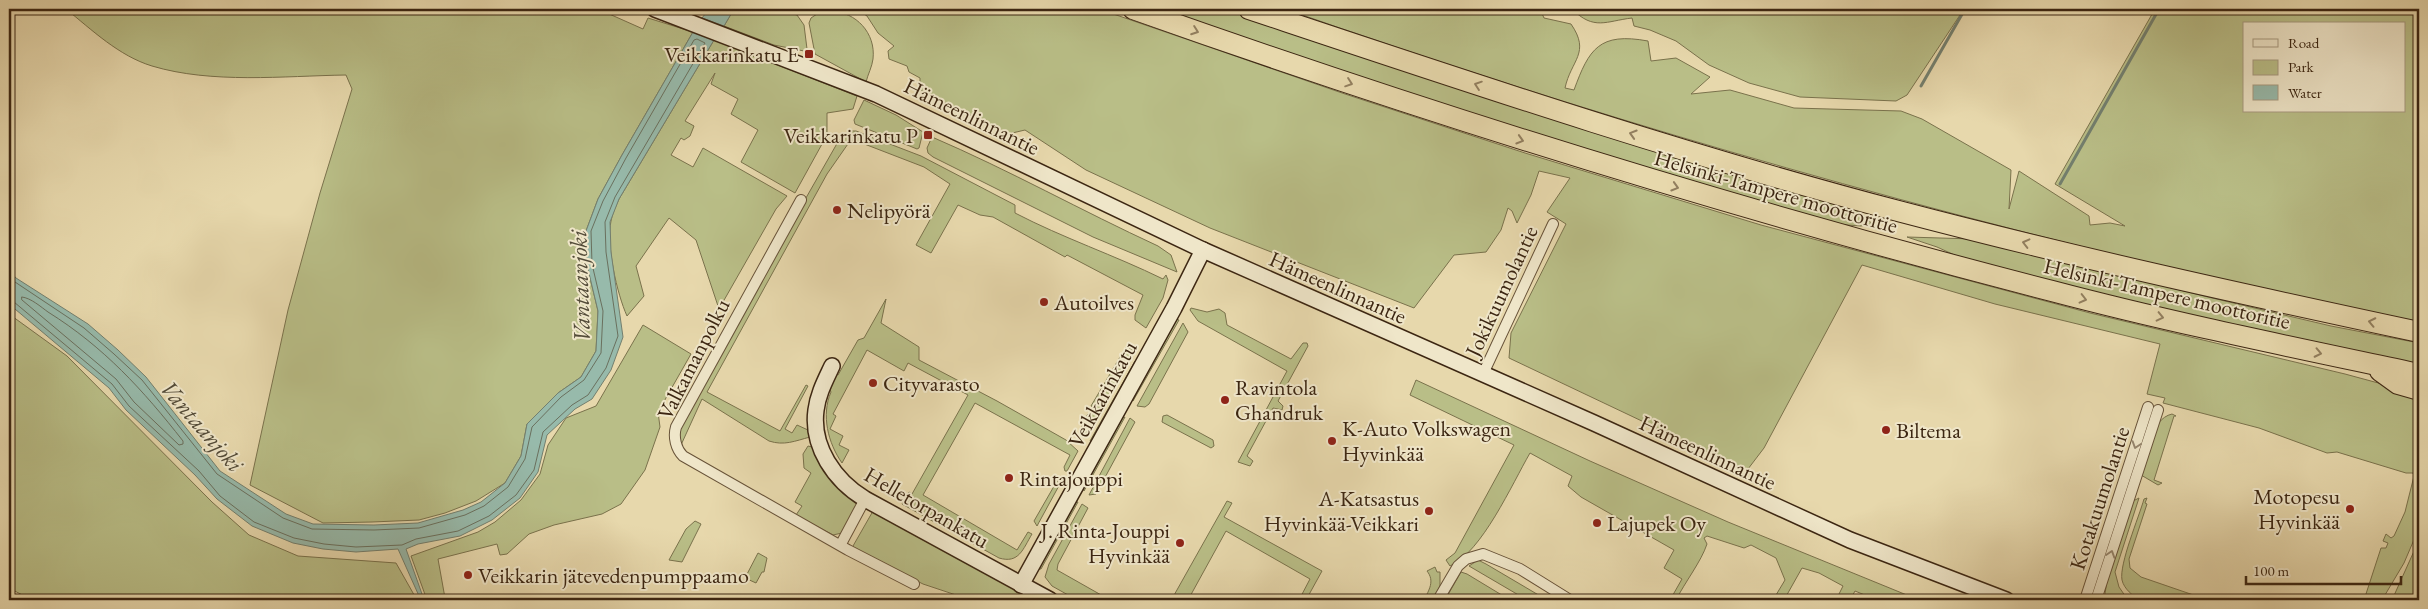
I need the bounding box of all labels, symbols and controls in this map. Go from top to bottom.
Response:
legend [2243,22,2406,112]
one-way arrow [1190,25,1199,35]
text: Road [2288,33,2320,52]
place label: Veikkarinkatu E [664,40,799,69]
marker: Veikkarinkatu E [803,48,815,60]
text: Park [2288,57,2315,76]
street label: Hämeenlinnantie [899,71,1045,162]
one-way arrow [1344,78,1353,88]
one-way arrow [1474,81,1482,91]
text: Water [2288,83,2322,102]
place label: Veikkarinkatu P [784,121,918,150]
marker: Veikkarinkatu P [922,129,934,141]
one-way arrow [1629,130,1637,140]
one-way arrow [1515,134,1524,144]
street label: Helsinki-Tampere moottoritie [1651,143,1901,240]
one-way arrow [1671,181,1679,191]
place label: Nelipyörä [847,196,931,225]
marker: Nelipyörä [831,204,843,216]
street label: Jokikuumolantie [1458,221,1545,363]
water label: Vantaanjoki [562,229,597,343]
one-way arrow [2022,238,2030,248]
street label: Hämeenlinnantie [1265,244,1411,331]
street label: Helsinki-Tampere moottoritie [2041,251,2293,336]
place label: Autoilves [1053,288,1134,317]
street label: Valkamanpolku [650,293,737,425]
one-way arrow [2078,293,2087,304]
marker: Autoilves [1038,296,1050,308]
one-way arrow [2155,311,2164,322]
one-way arrow [2367,317,2376,327]
street label: Veikkarinkatu [1061,335,1144,453]
one-way arrow [2314,347,2323,357]
place label: Cityvarasto [883,369,980,398]
water label: Vantaanjoki [154,373,251,479]
place label: Ravintola Ghandruk [1235,373,1324,427]
marker: Cityvarasto [867,377,879,389]
marker: Ravintola Ghandruk [1219,394,1231,406]
street label: Hämeenlinnantie [1635,408,1781,497]
place label: K-Auto Volkswagen Hyvinkää [1342,414,1512,468]
place label: Biltema [1896,416,1961,445]
street label: Kotakuumolantie [2063,422,2136,574]
marker: Biltema [1880,424,1892,436]
marker: K-Auto Volkswagen Hyvinkää [1326,435,1338,447]
one-way arrow [2131,440,2141,449]
street label: Helletorpankatu [859,460,995,555]
place label: Rintajouppi [1019,464,1123,493]
marker: Rintajouppi [1003,472,1015,484]
place label: Motopesu Hyvinkää [2253,482,2340,536]
place label: A-Katsastus Hyvinkää-Veikkari [1264,484,1419,538]
marker: Motopesu Hyvinkää [2344,503,2356,515]
marker: A-Katsastus Hyvinkää-Veikkari [1423,505,1435,517]
place label: Lajupek Oy [1607,509,1706,538]
place label: J. Rinta-Jouppi Hyvinkää [1038,516,1170,570]
marker: Lajupek Oy [1591,517,1603,529]
marker: J. Rinta-Jouppi Hyvinkää [1174,537,1186,549]
one-way arrow [2105,550,2115,559]
scale bar [2246,554,2400,586]
place label: Veikkarin jätevedenpumppaamo [478,561,749,590]
text: 100 m [2253,561,2290,580]
marker: Veikkarin jätevedenpumppaamo [462,569,474,581]

